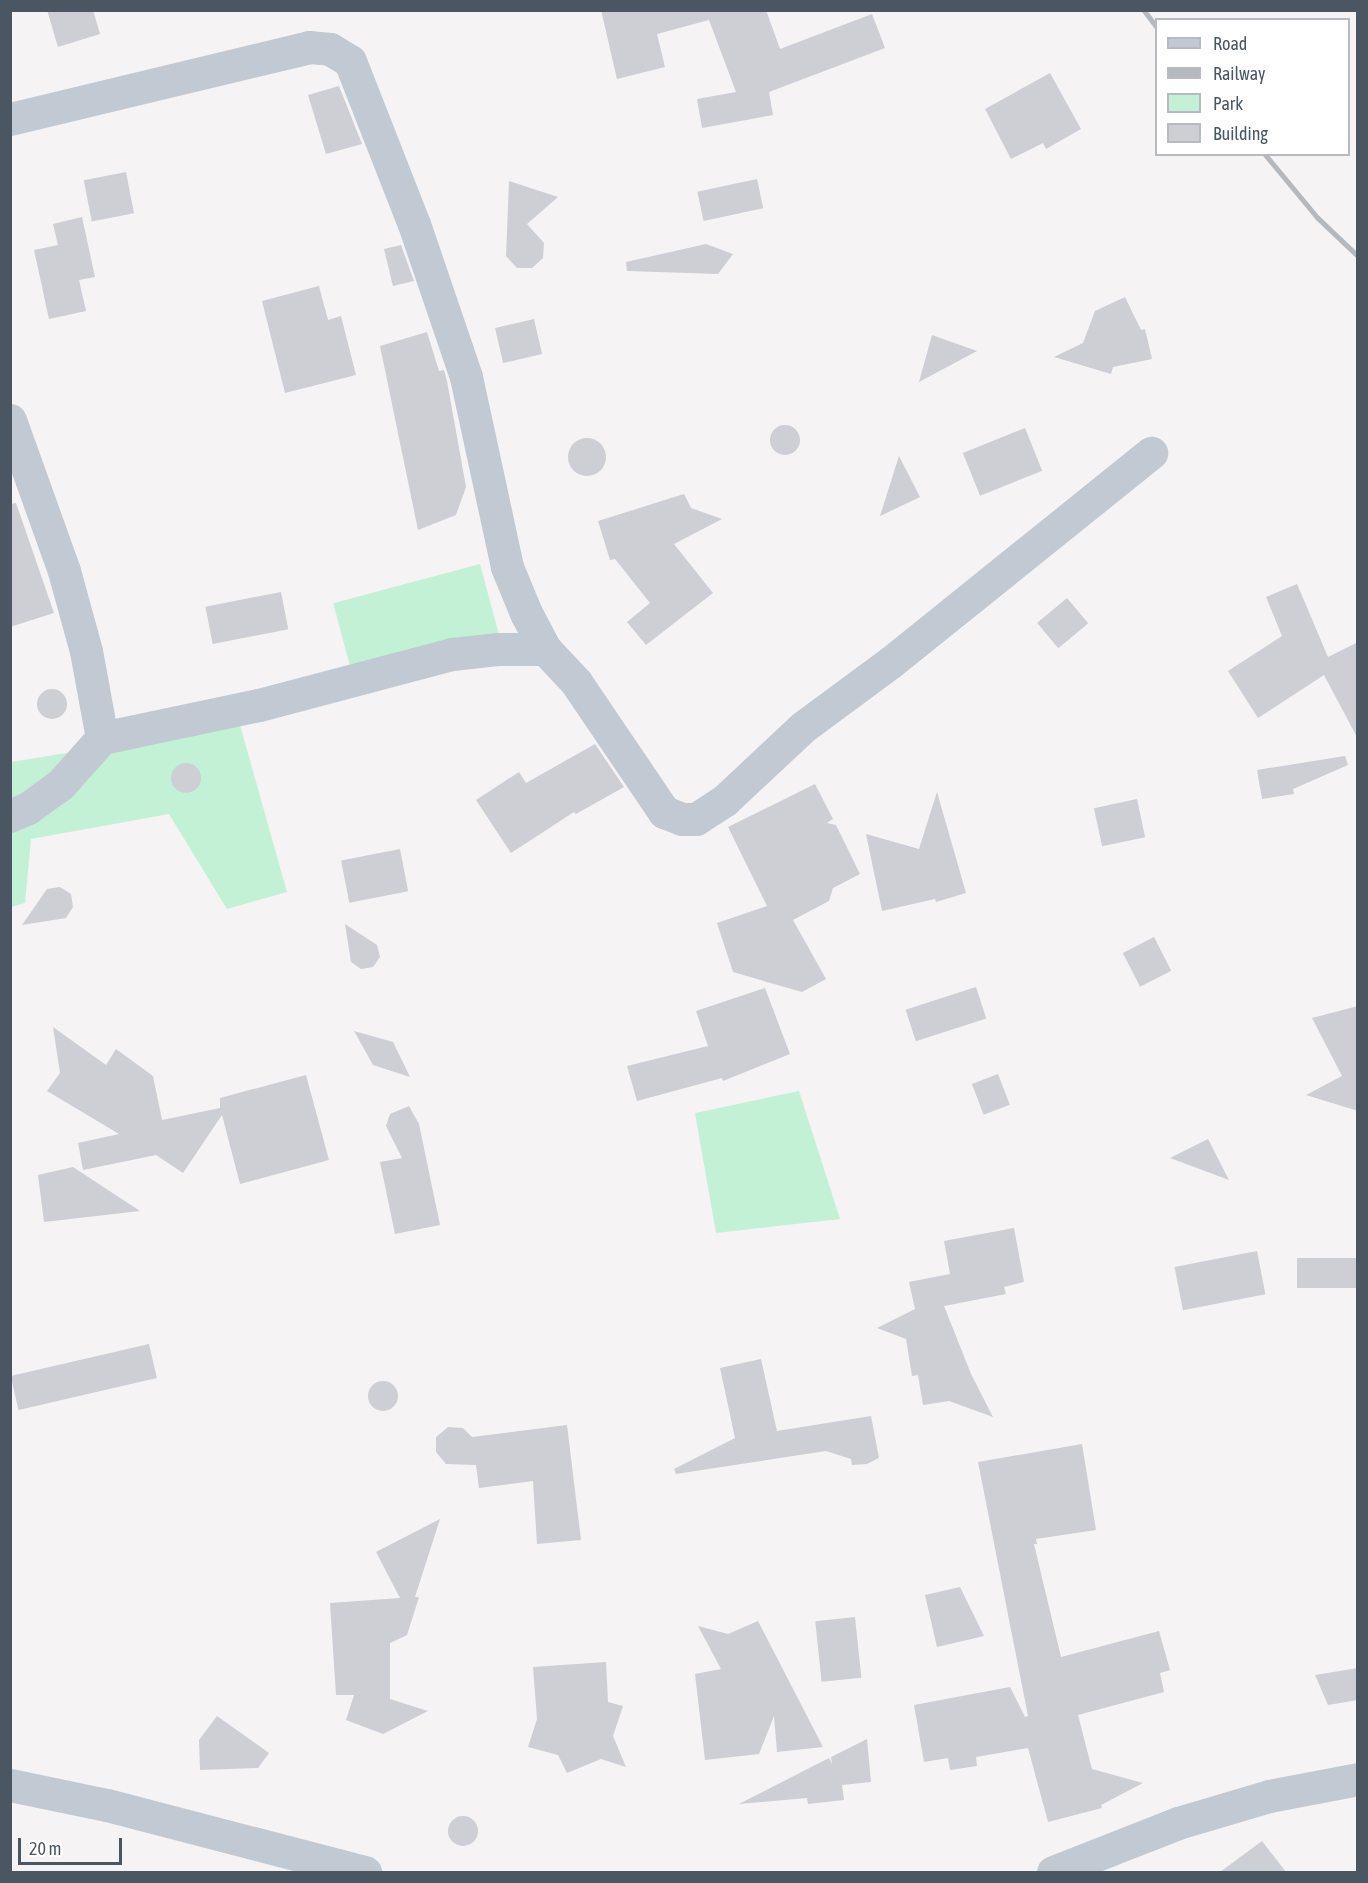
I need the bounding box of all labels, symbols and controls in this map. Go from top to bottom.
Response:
legend [1155,18,1350,156]
text: Road [1213,33,1247,54]
text: Railway [1213,63,1265,84]
text: Park [1213,93,1243,114]
text: Building [1213,123,1268,144]
scale bar [21,1826,124,1864]
text: 20 m [29,1838,61,1859]

